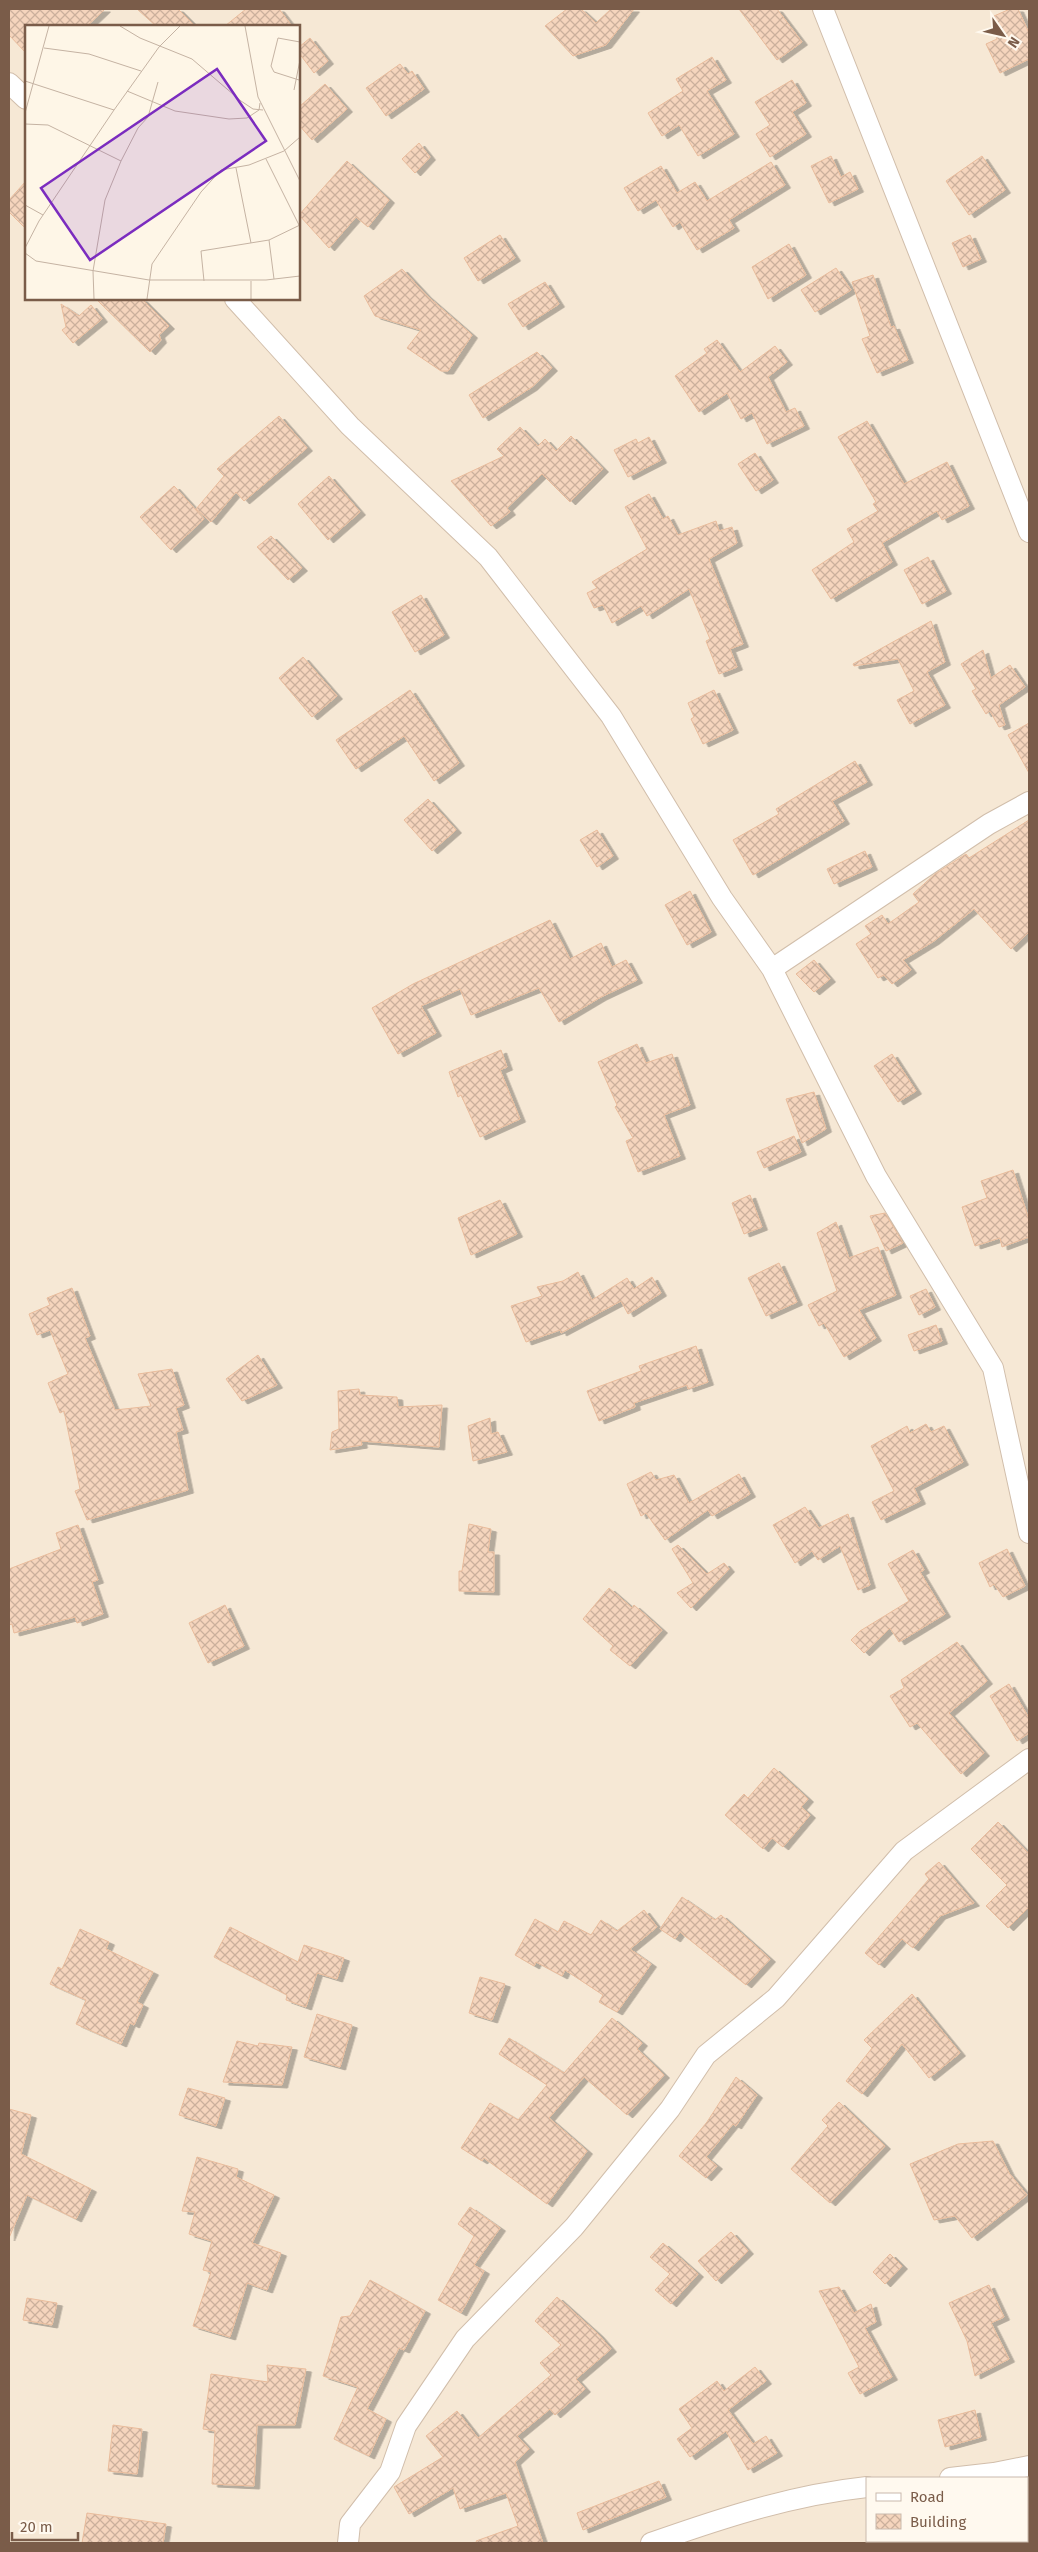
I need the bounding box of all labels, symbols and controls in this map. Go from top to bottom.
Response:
north arrow [978,10,1028,60]
inset map [25,25,300,300]
text: N [1004,33,1023,51]
legend [866,2477,1028,2542]
text: Road [910,2488,945,2506]
scale bar [12,2510,79,2542]
text: Building [910,2513,966,2531]
text: 20 m [20,2518,53,2536]

